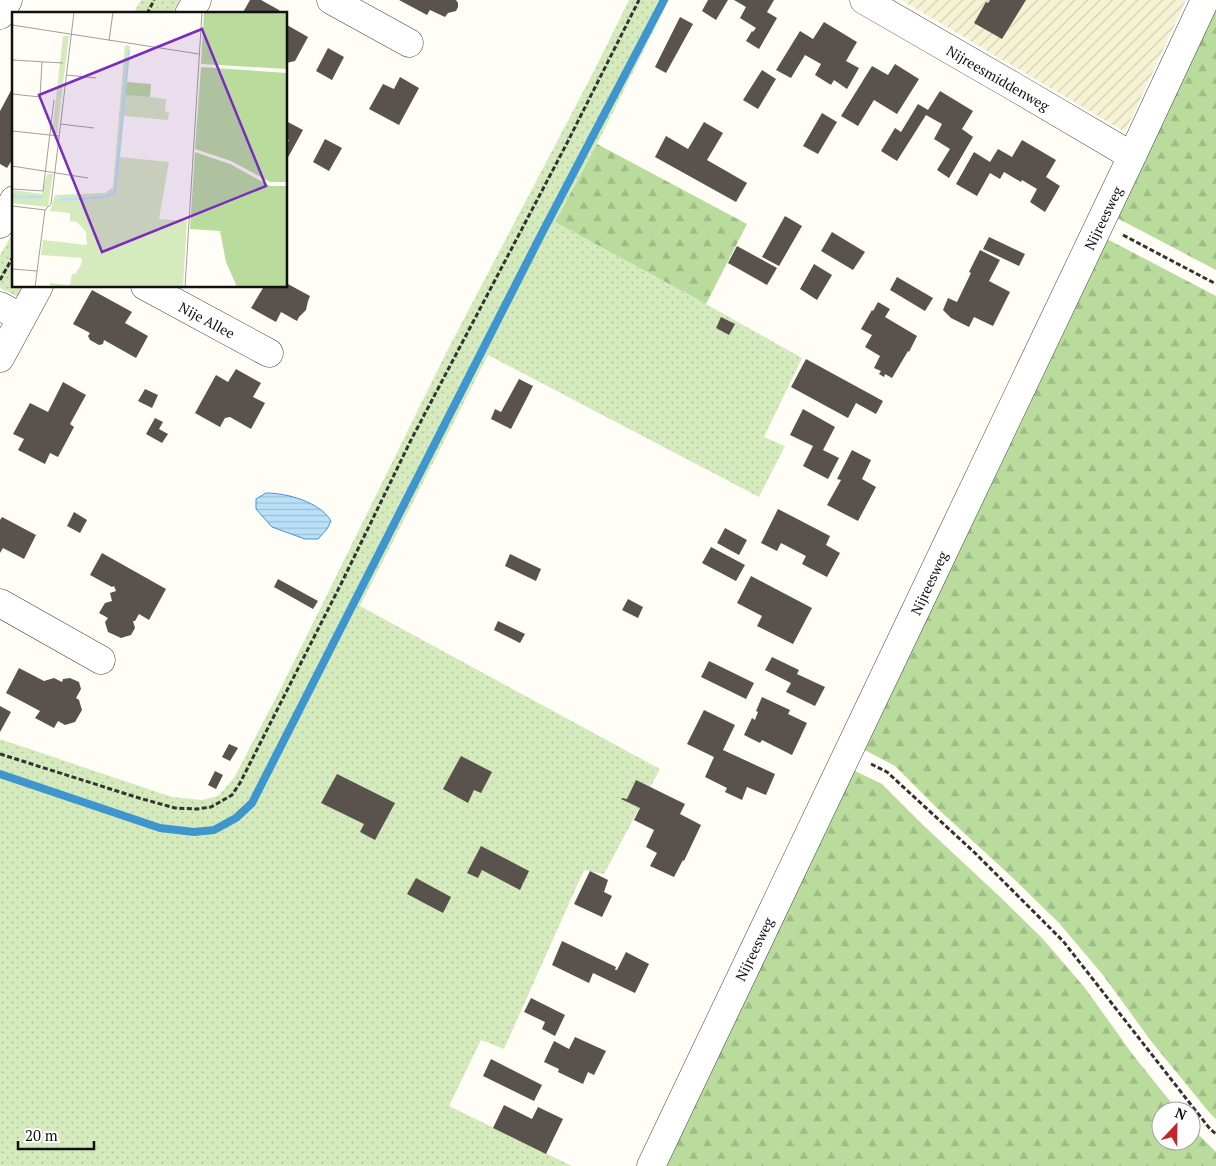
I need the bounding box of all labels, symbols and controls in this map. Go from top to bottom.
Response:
inset map [12,12,288,288]
street label: Nijreesmiddenweg [943,41,1053,115]
street label: Nijreesweg [1079,183,1127,253]
street label: Nije Allee [176,297,238,343]
street label: Nijreesweg [906,547,952,618]
street label: Nijreesweg [730,914,778,984]
north arrow [1151,1101,1201,1151]
text: N [1173,1103,1190,1124]
scale bar [18,1118,94,1150]
text: 20 m [25,1125,58,1145]

